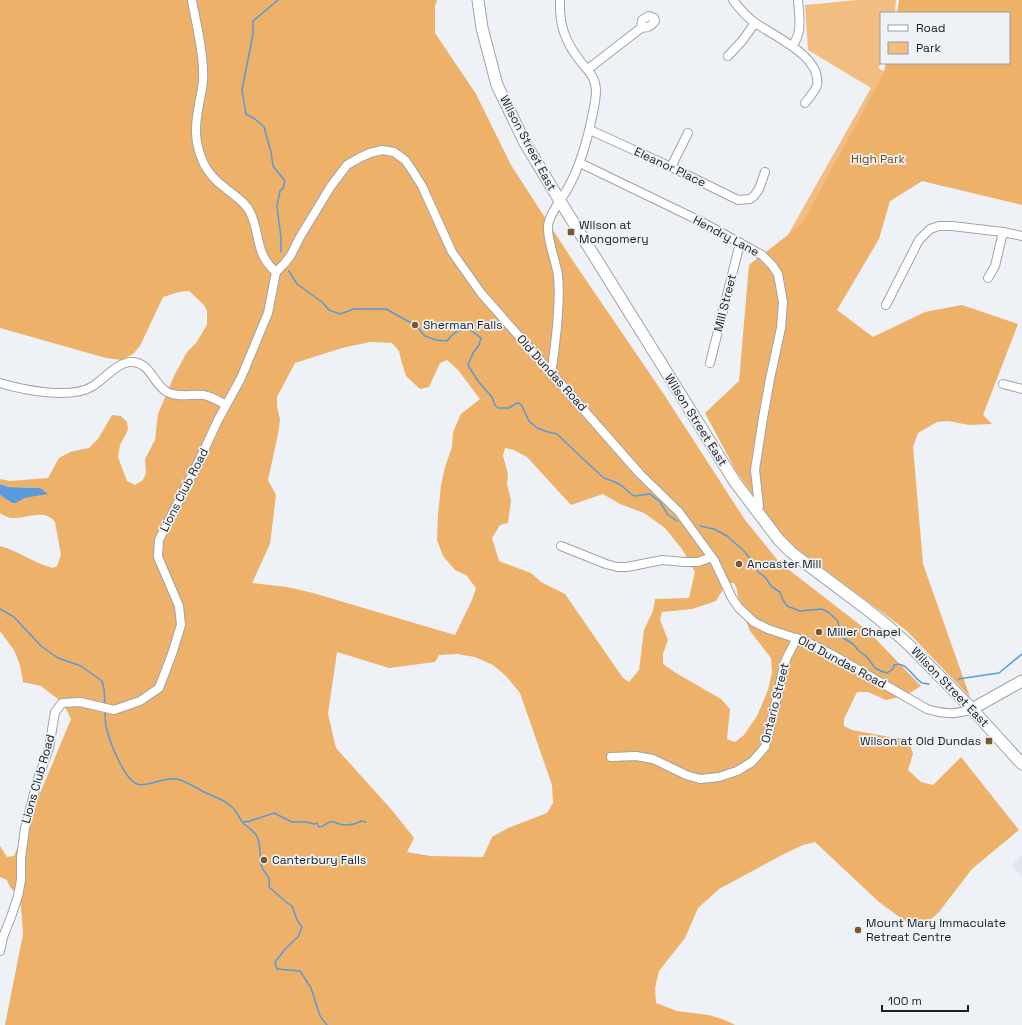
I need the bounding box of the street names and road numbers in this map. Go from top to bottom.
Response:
street label: Wilson Street East [496,93,560,193]
street label: Eleanor Place [632,143,708,191]
street label: Hendry Lane [690,212,762,260]
street label: Mill Street [710,272,740,334]
street label: Old Dundas Road [513,331,591,415]
street label: Wilson Street East [661,371,731,469]
street label: Lions Club Road [156,445,212,535]
street label: Old Dundas Road [795,632,889,692]
street label: Wilson Street East [908,643,992,731]
street label: Ontario Street [757,661,793,745]
street label: Lions Club Road [18,733,58,825]

